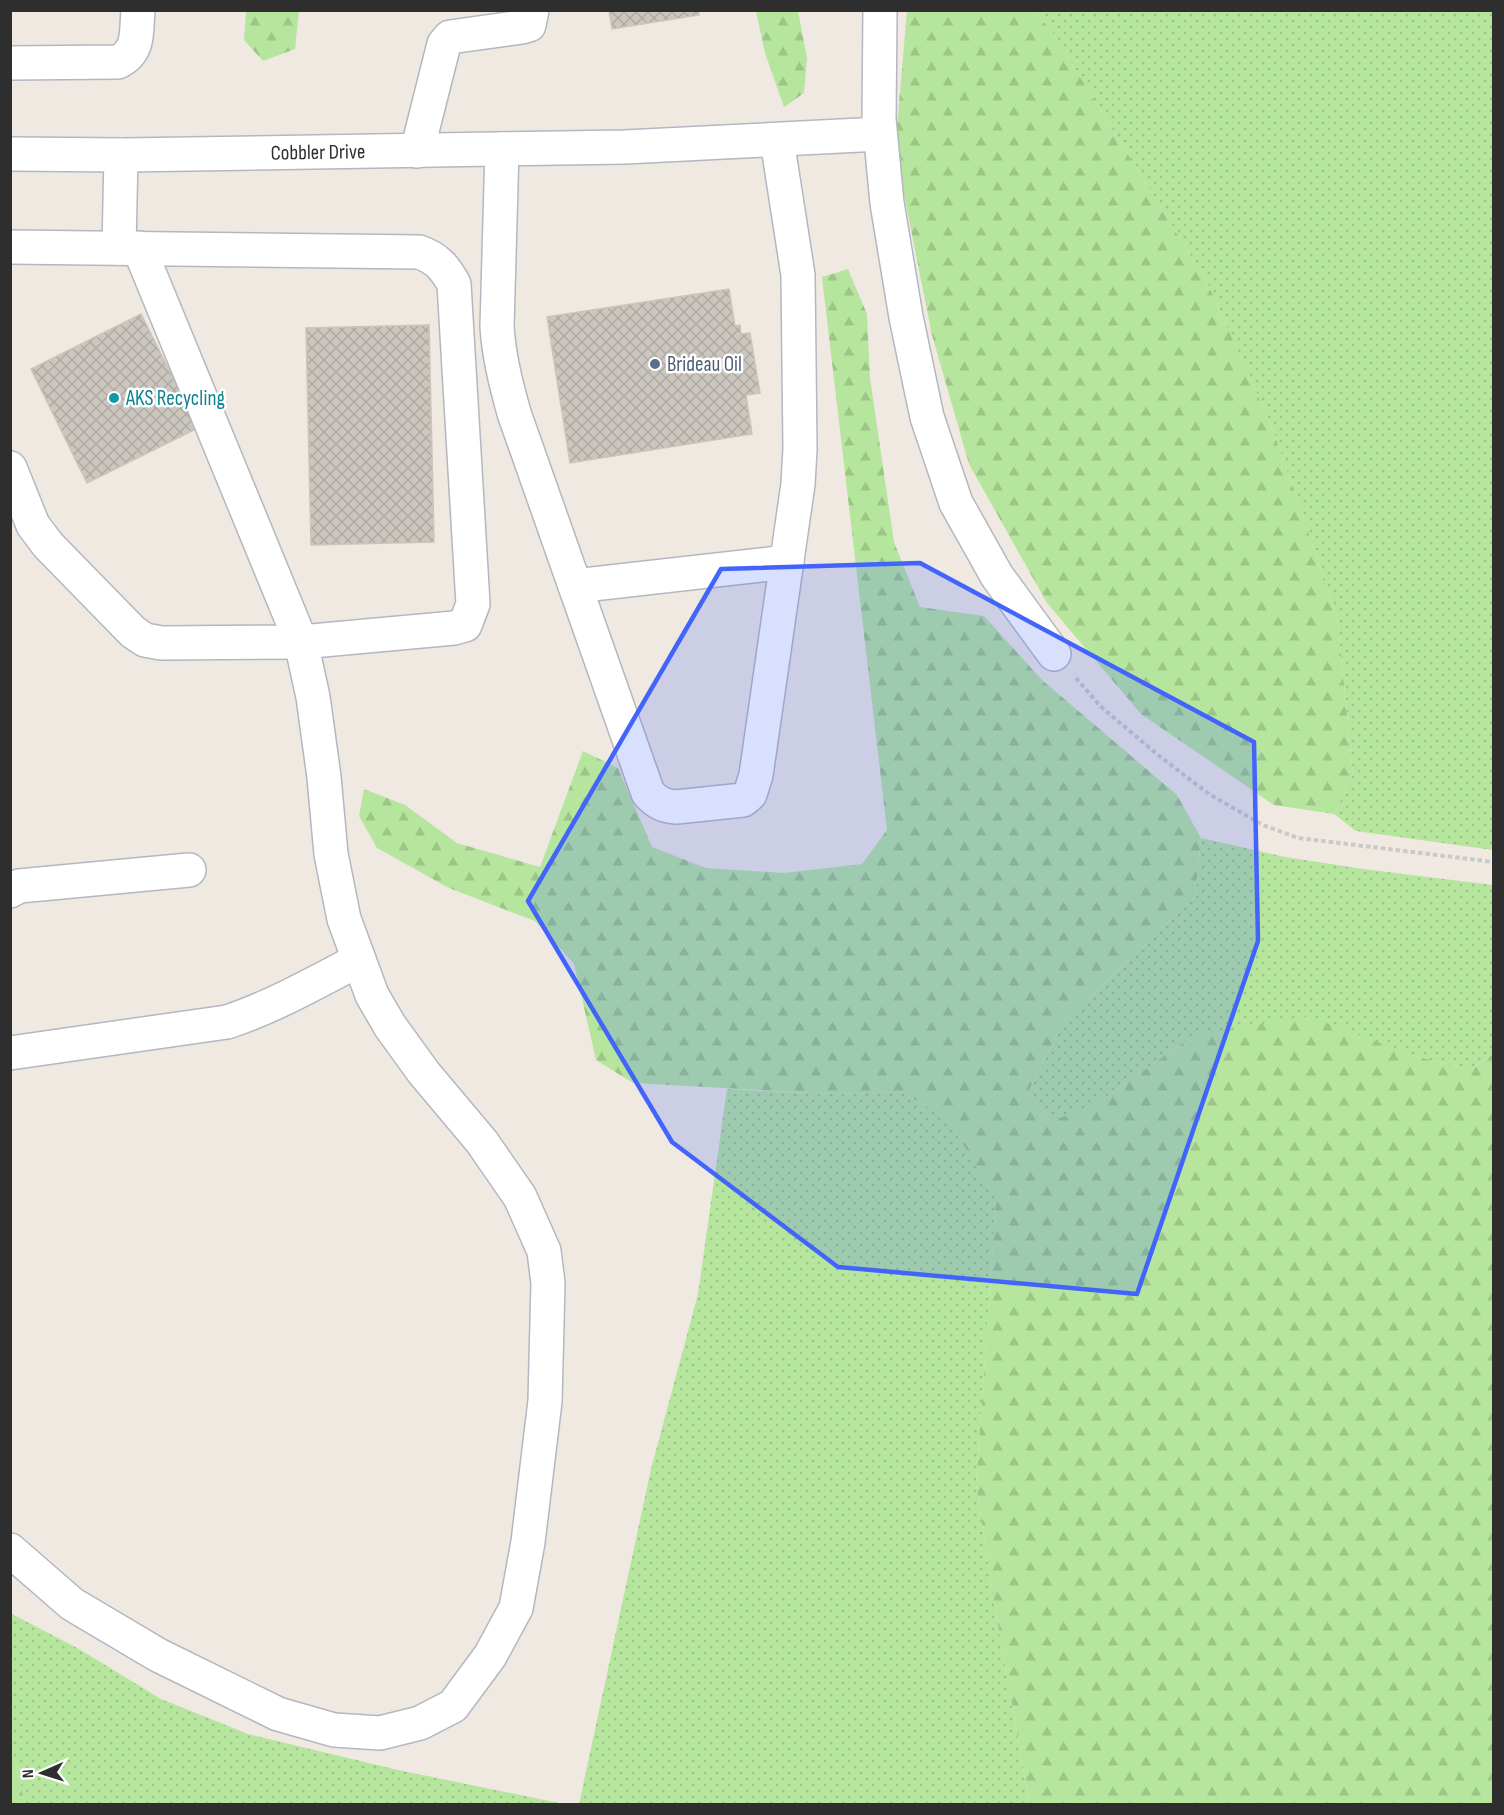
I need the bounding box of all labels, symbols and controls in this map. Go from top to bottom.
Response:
street label: Cobbler Drive [270,139,365,165]
place label: Brideau Oil [667,352,742,377]
marker: Brideau Oil [648,357,662,371]
place label: AKS Recycling [125,386,225,411]
marker: AKS Recycling [107,391,121,405]
north arrow [12,1743,72,1803]
text: N [19,1769,38,1778]

